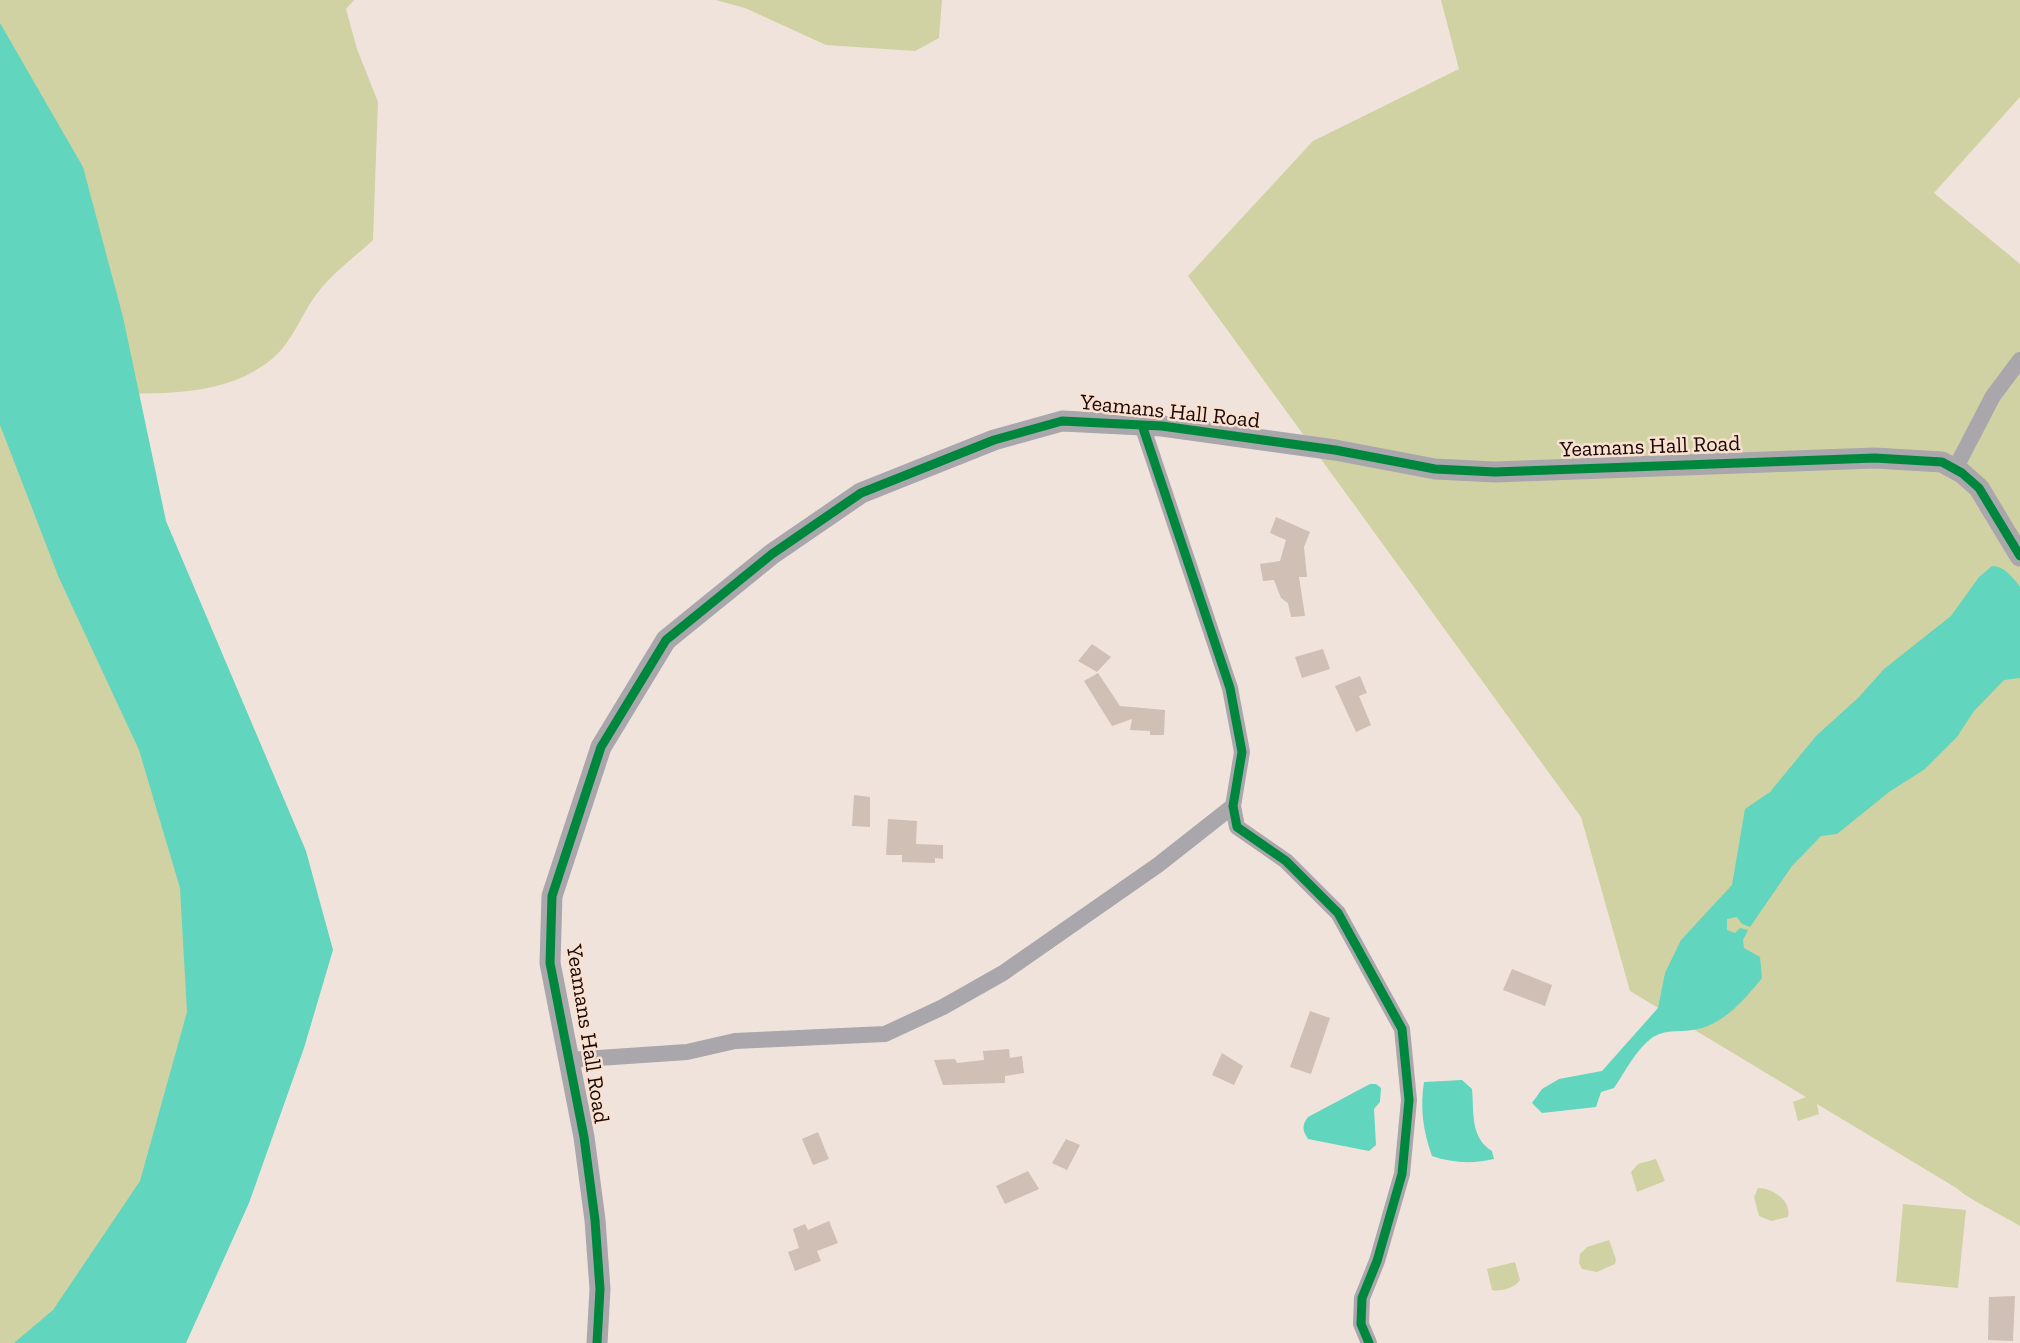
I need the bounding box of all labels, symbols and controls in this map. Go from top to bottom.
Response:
street label: Yeamans Hall Road [1079,389,1261,435]
street label: Yeamans Hall Road [1559,431,1741,463]
street label: Yeamans Hall Road [560,943,614,1125]

